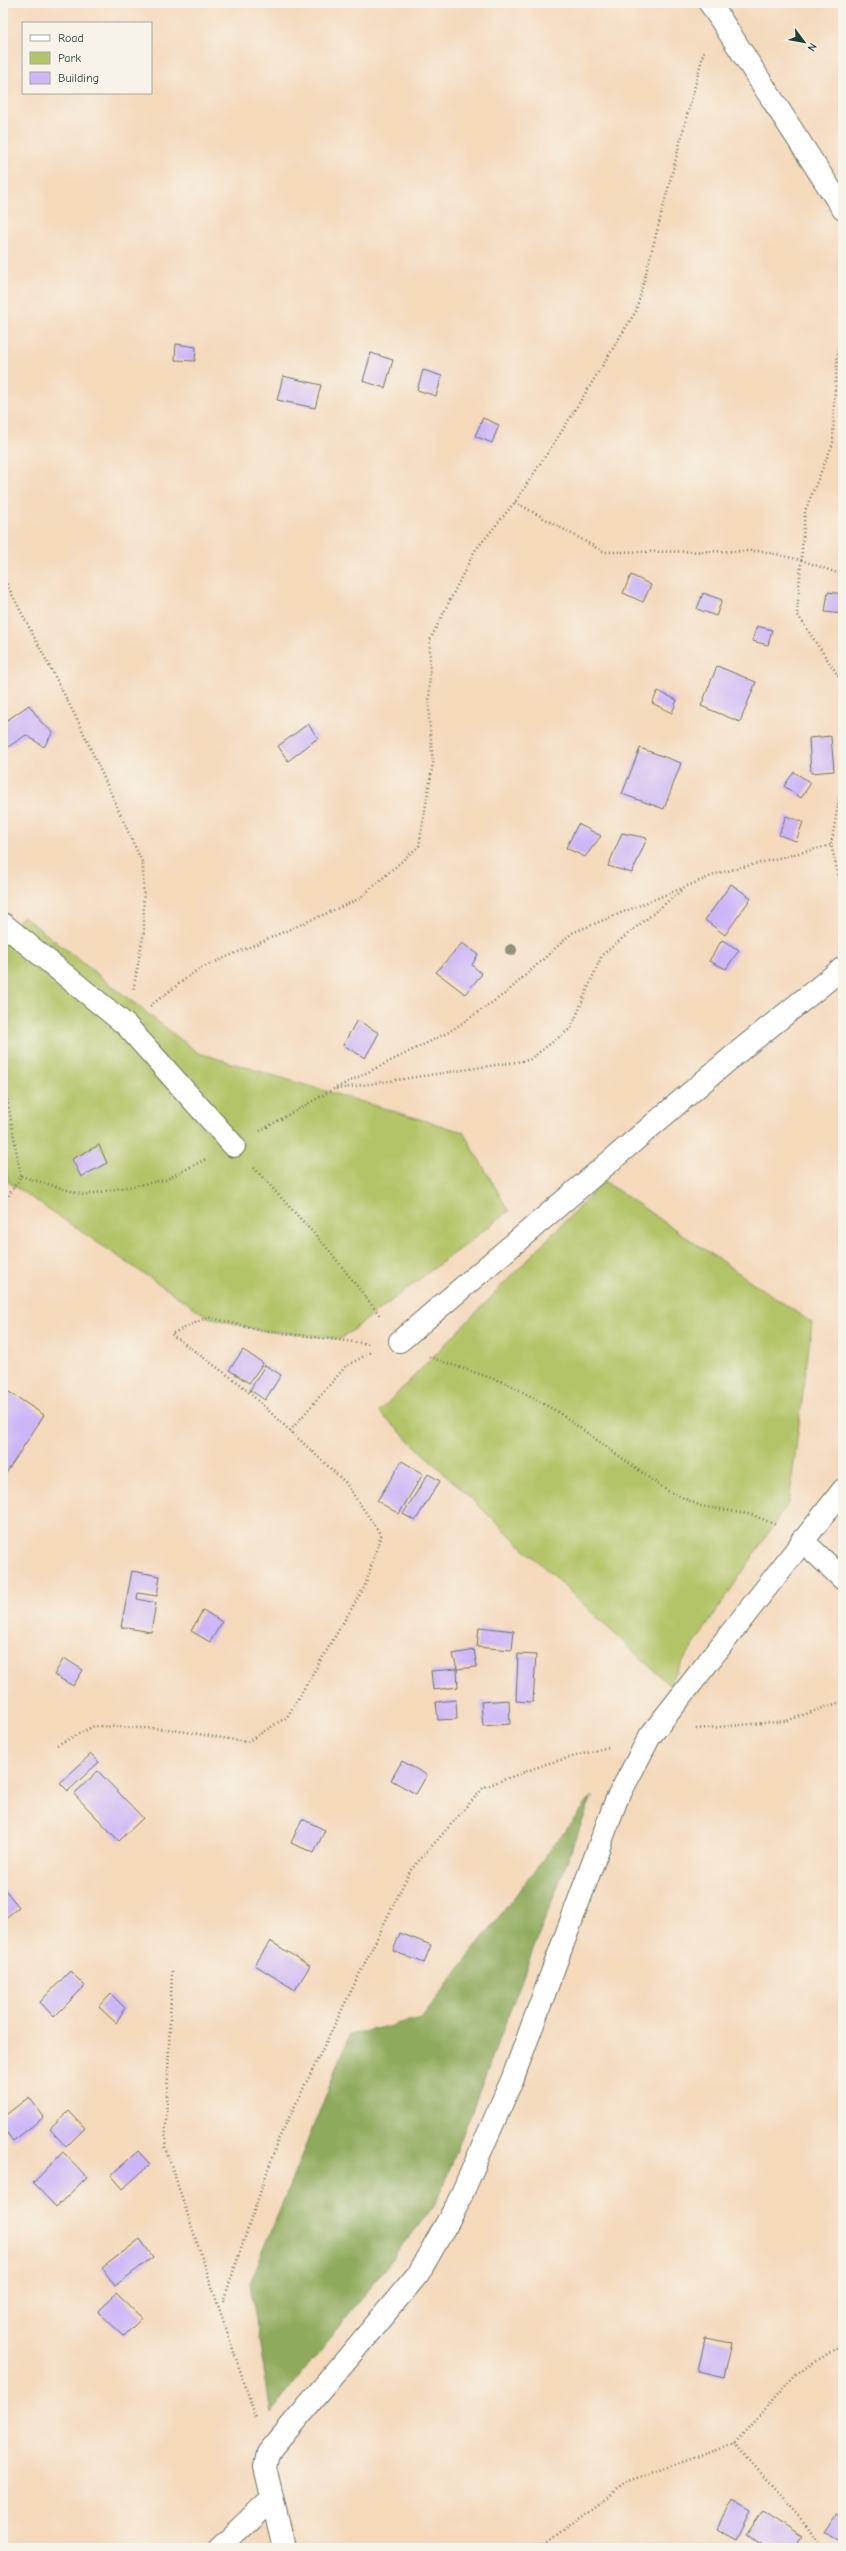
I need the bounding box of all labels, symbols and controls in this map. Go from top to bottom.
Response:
legend [22,22,152,94]
north arrow [784,22,824,62]
text: Road [58,31,84,45]
text: N [805,41,819,54]
text: Park [58,51,81,65]
text: Building [58,71,99,85]

